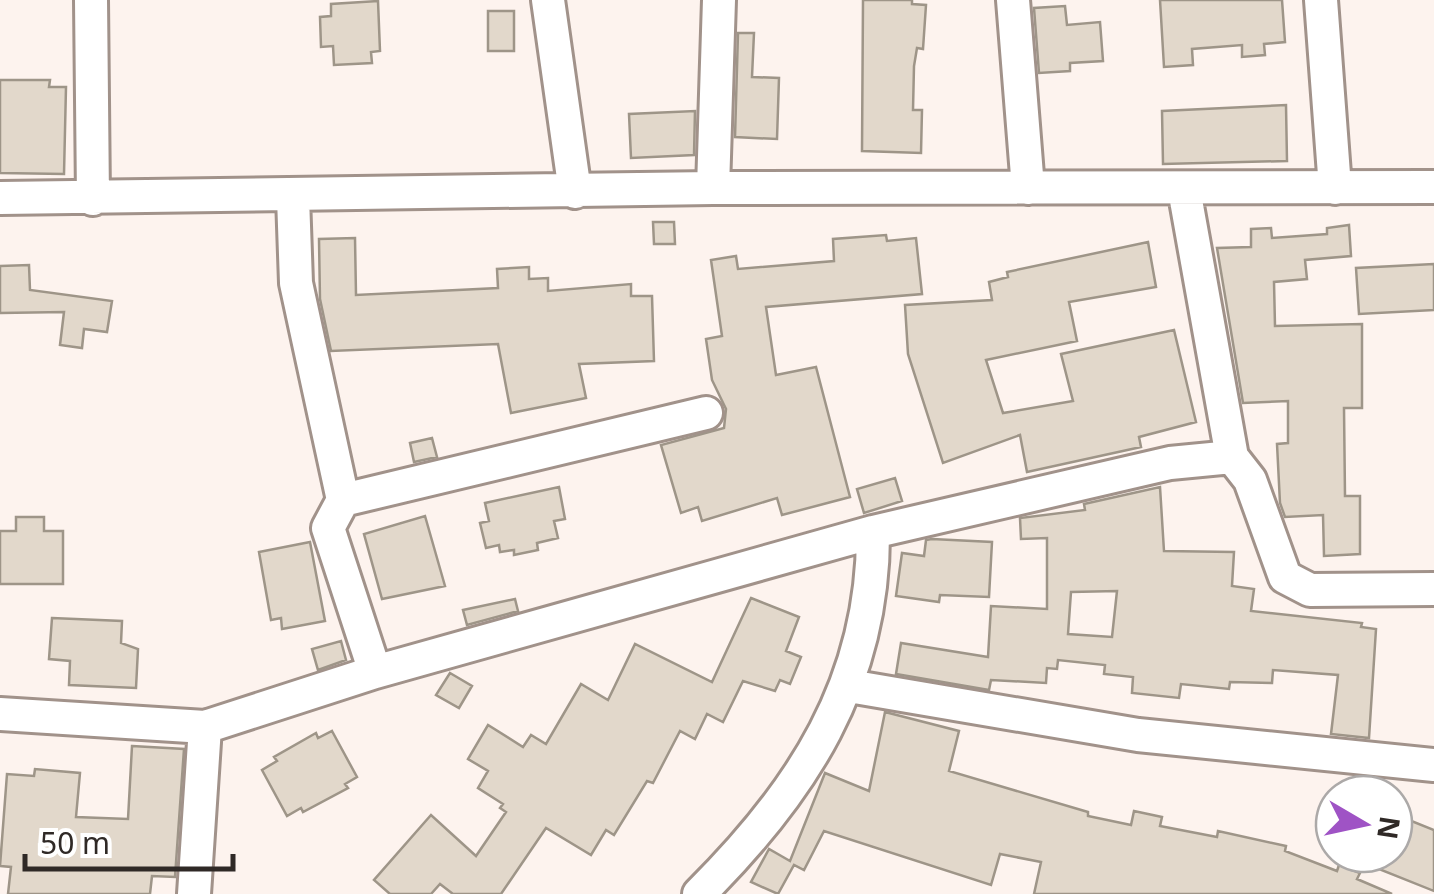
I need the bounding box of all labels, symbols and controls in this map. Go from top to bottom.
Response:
north arrow [1314,774,1414,874]
scale bar [25,809,232,871]
text: N [1369,814,1410,842]
text: 50 m [40,822,110,863]

